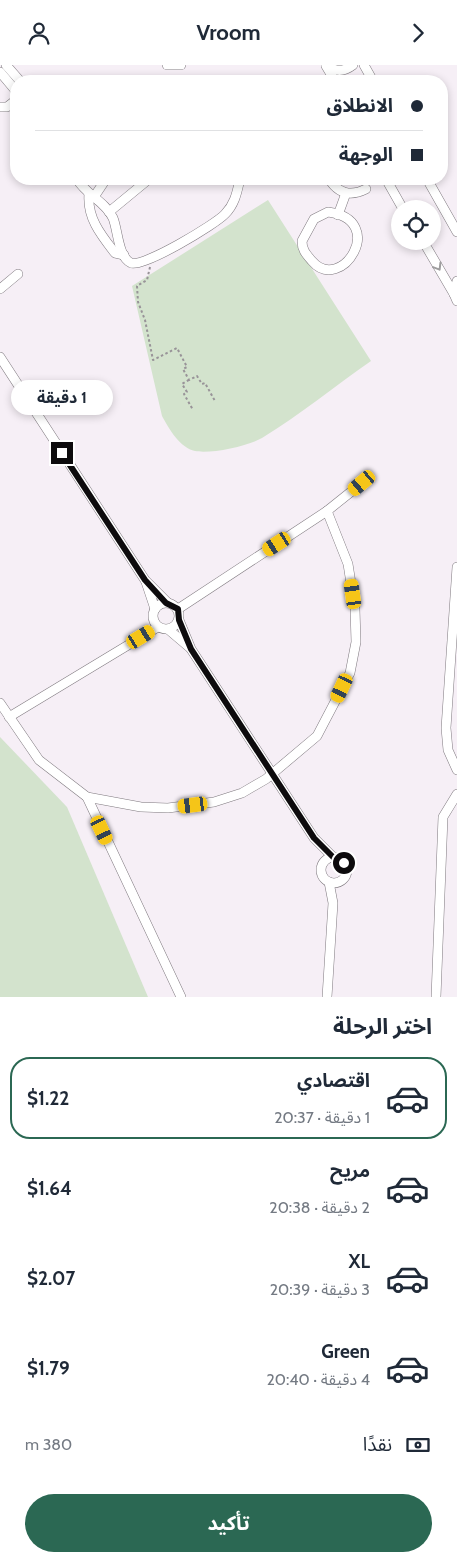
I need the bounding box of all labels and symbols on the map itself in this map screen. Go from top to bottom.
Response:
one-way arrow [432,262,442,271]
callout: 1 دقيقة [11,381,113,415]
route end [51,442,73,464]
car [345,468,378,498]
car [260,530,293,558]
car [343,578,362,610]
car [124,623,157,651]
car [328,671,355,705]
car [177,796,208,814]
car [88,813,115,847]
route start [333,852,355,874]

